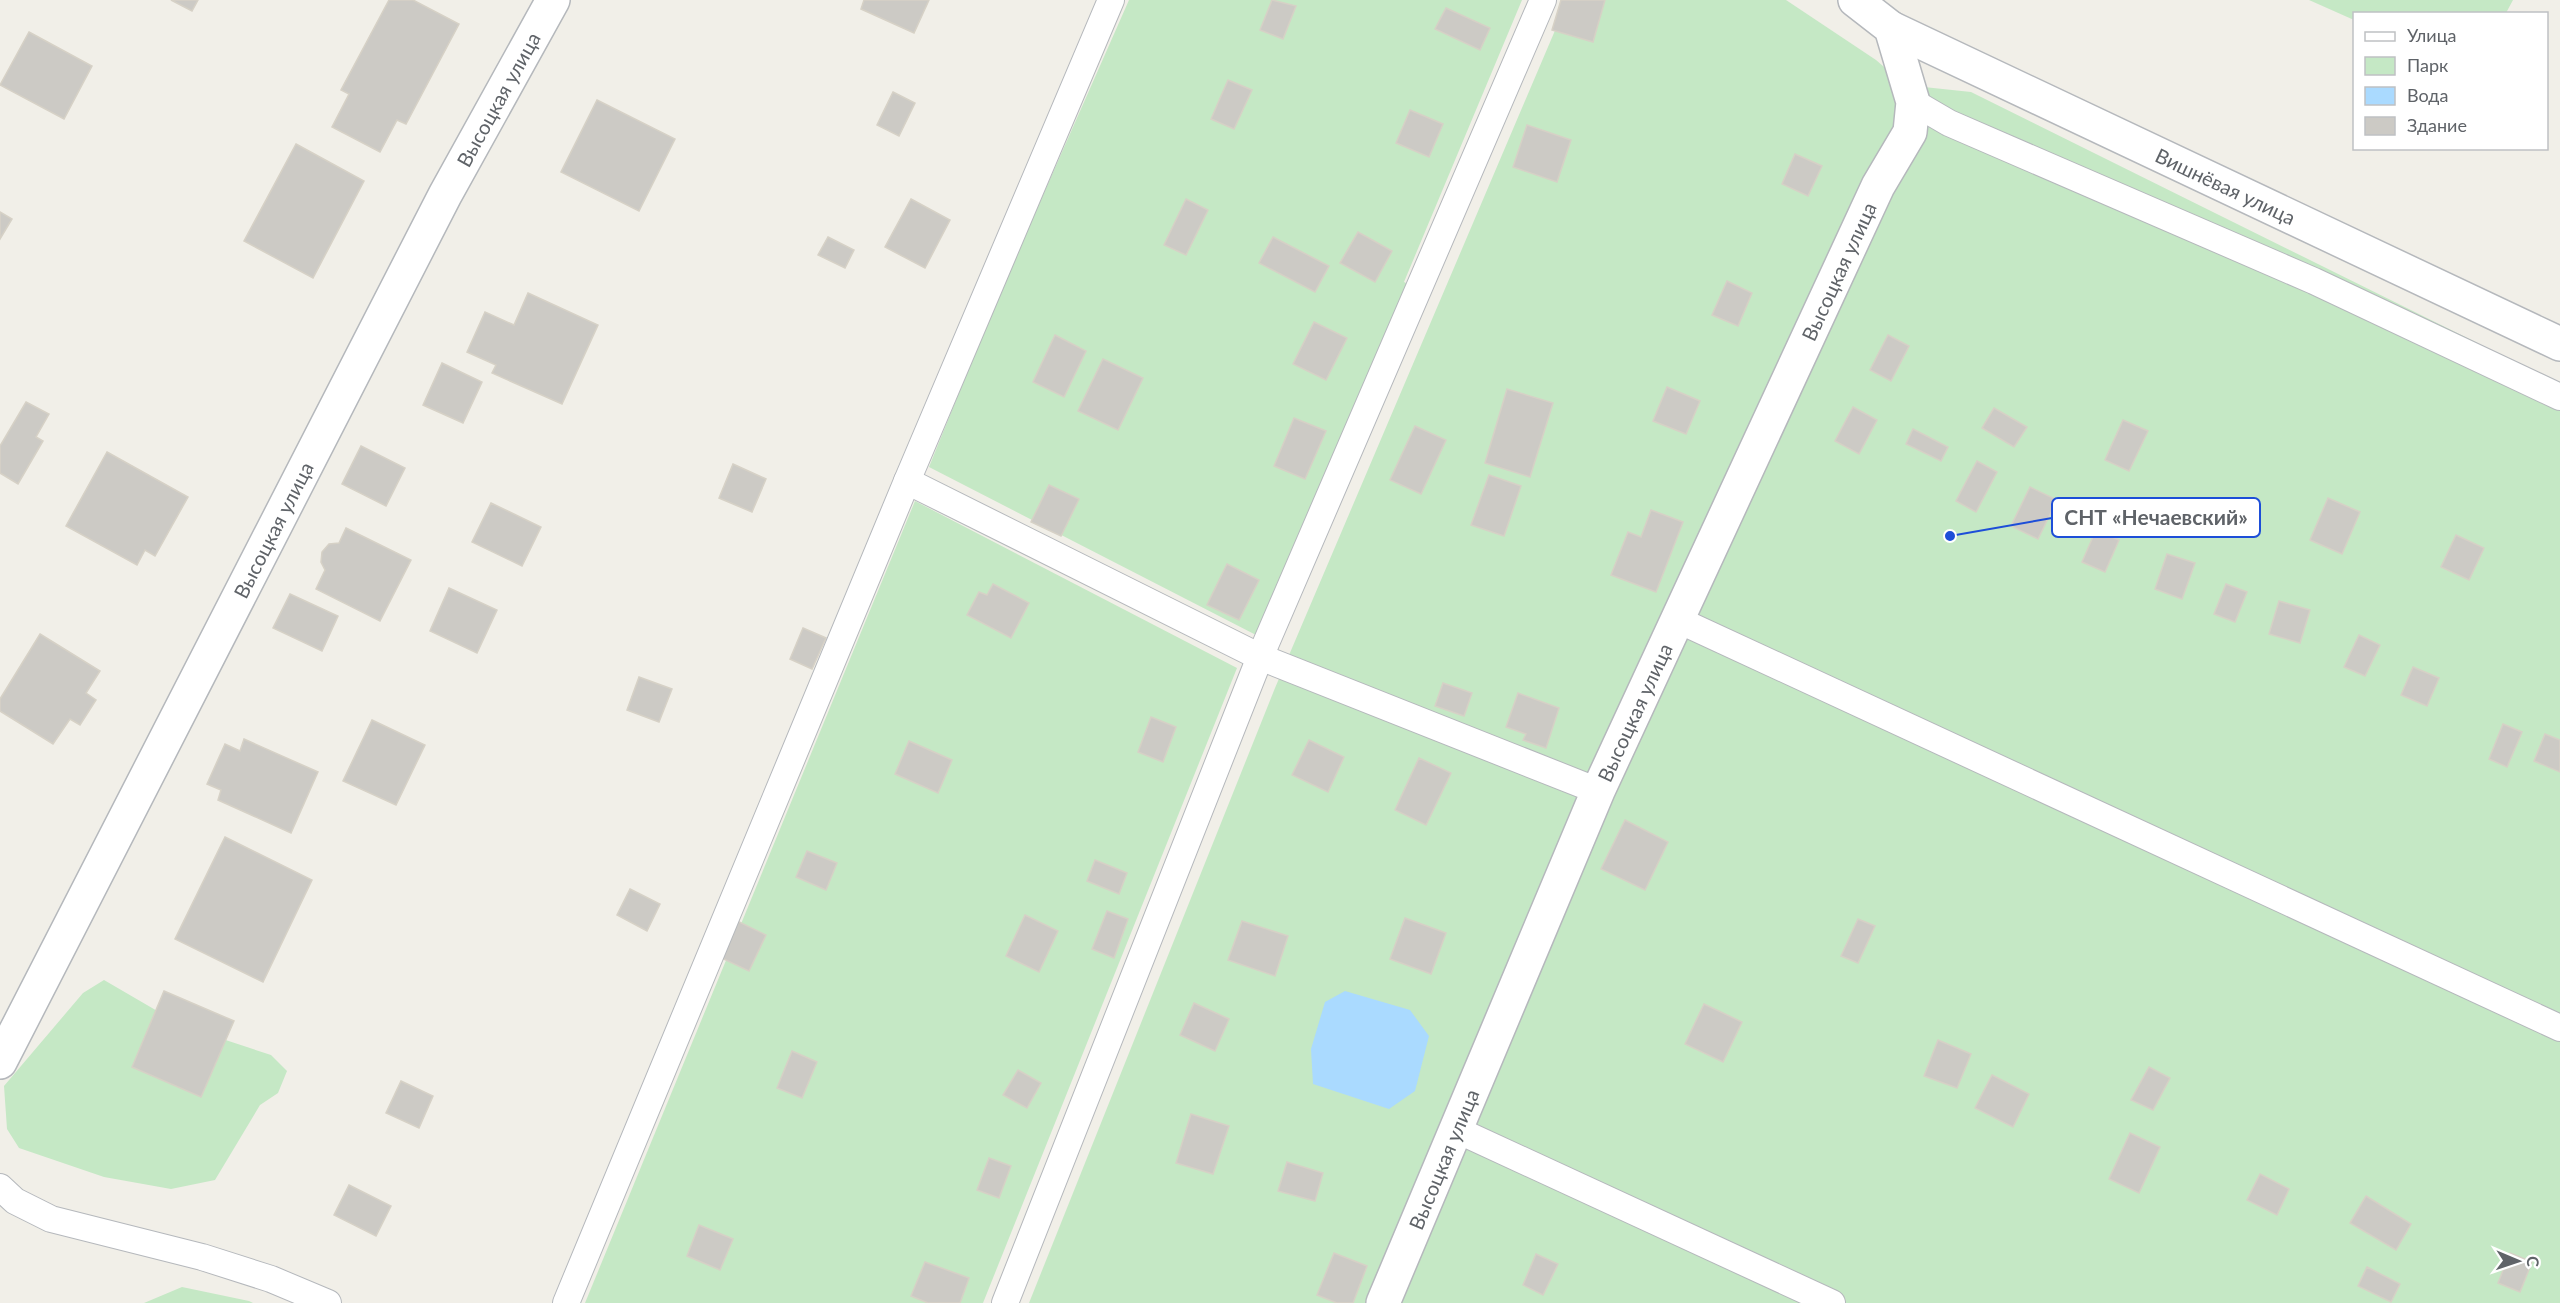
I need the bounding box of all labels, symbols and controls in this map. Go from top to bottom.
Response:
legend [2353,12,2548,150]
text: Улица [2407,24,2457,46]
street label: Высоцкая улица [451,28,545,171]
text: Парк [2407,54,2449,76]
text: Вода [2407,84,2448,106]
text: Здание [2407,114,2467,136]
street label: Вишнёвая улица [2152,143,2299,229]
street label: Высоцкая улица [1796,198,1881,344]
street label: Высоцкая улица [228,458,318,602]
callout: СНТ «Нечаевский» [2052,498,2260,537]
text: СНТ «Нечаевский» [2064,504,2248,529]
street label: Высоцкая улица [1592,639,1677,785]
street label: Высоцкая улица [1403,1085,1483,1233]
north arrow [2488,1231,2548,1291]
text: С [2524,1256,2543,1268]

